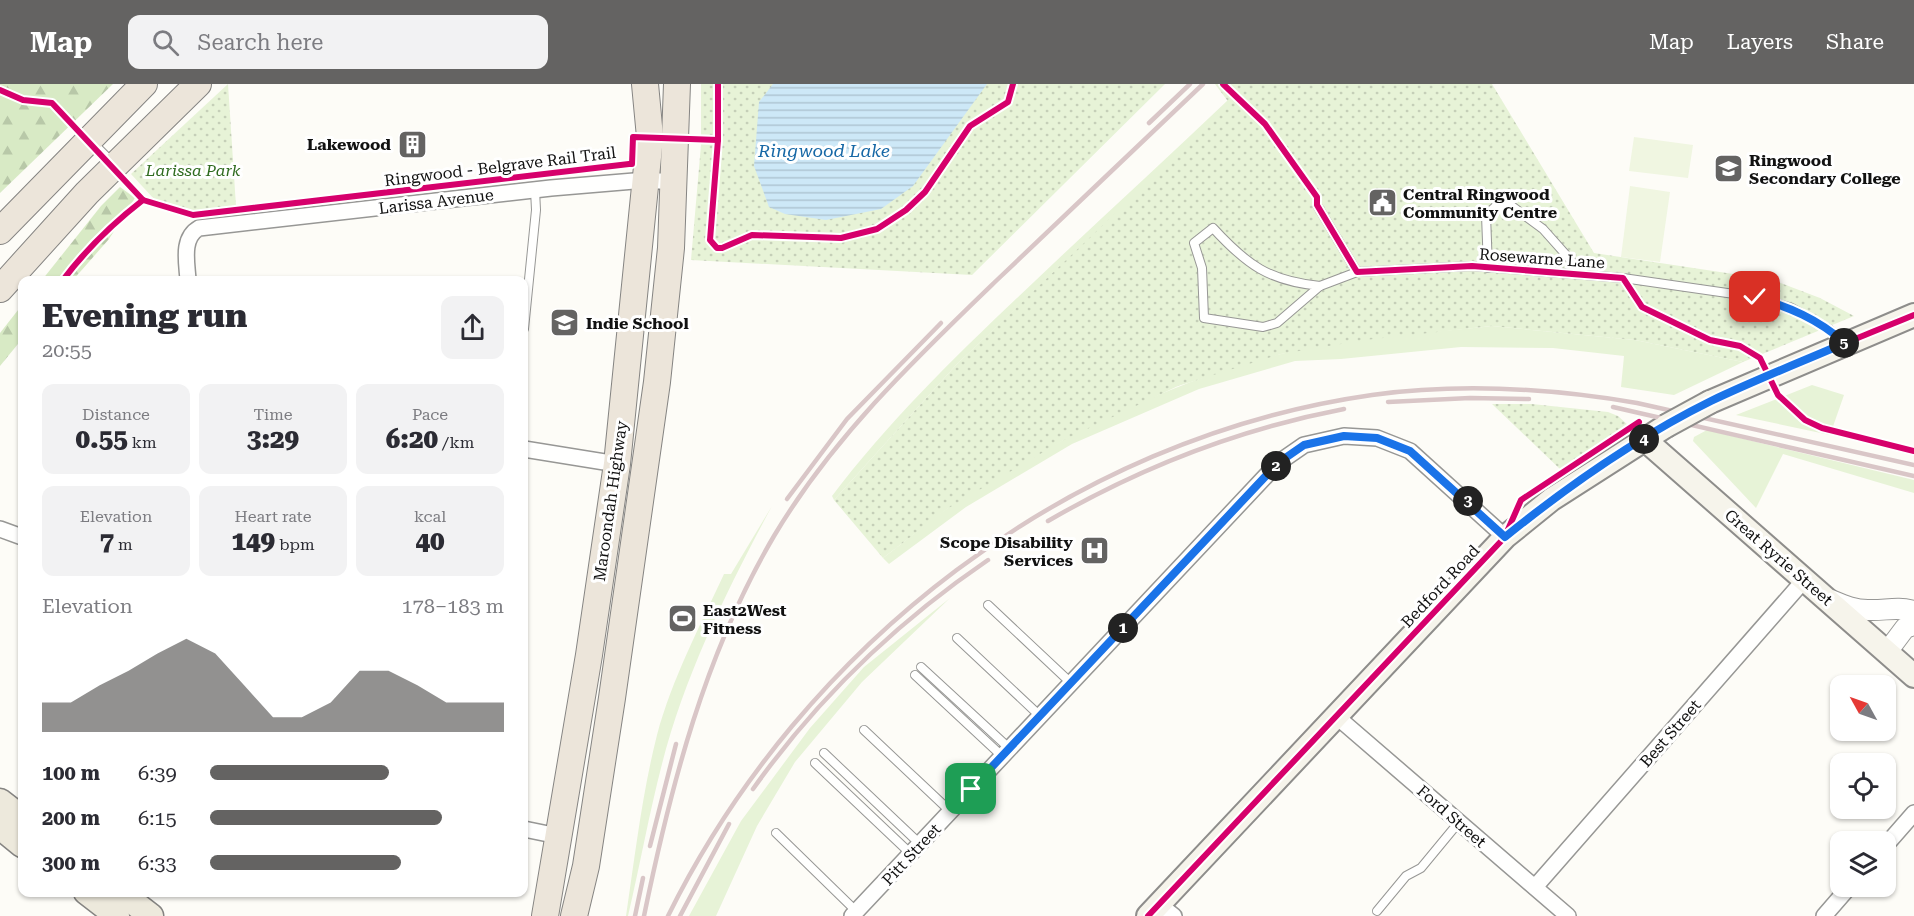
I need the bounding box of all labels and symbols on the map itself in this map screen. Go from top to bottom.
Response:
building icon: Lakewood [396,128,428,160]
place label: Lakewood [307,135,391,154]
water label: Ringwood Lake [757,140,890,161]
street label: Ringwood - Belgrave Rail Trail [383,143,617,190]
place label: Ringwood Secondary College [1749,151,1901,188]
school or university icon: Ringwood Secondary College [1712,153,1744,185]
park label: Larissa Park [145,161,241,180]
street label: Larissa Avenue [378,185,495,218]
place label: Central Ringwood Community Centre [1403,185,1557,222]
public building icon: Central Ringwood Community Centre [1366,187,1398,219]
street label: Rosewarne Lane [1478,245,1606,272]
pin [1729,271,1780,322]
school or university icon: Indie School [549,307,581,339]
place label: Indie School [586,314,689,333]
pin: 5 [1829,328,1859,358]
street label: Maroondah Highway [590,419,631,583]
pin: 4 [1629,424,1659,454]
pin: 2 [1261,451,1291,481]
pin: 3 [1453,486,1483,516]
street label: Great Ryrie Street [1721,505,1837,609]
place label: Scope Disability Services [940,533,1073,570]
hospital icon: Scope Disability Services [1078,535,1110,567]
street label: Bedford Road [1397,541,1483,632]
place label: East2West Fitness [703,601,787,638]
sports icon: East2West Fitness [666,603,698,635]
pin: 1 [1108,613,1138,643]
north arrow [1830,675,1896,741]
street label: Best Street [1636,696,1705,771]
pin [945,763,996,814]
street label: Ford Street [1413,781,1490,852]
street label: Pitt Street [878,820,945,889]

